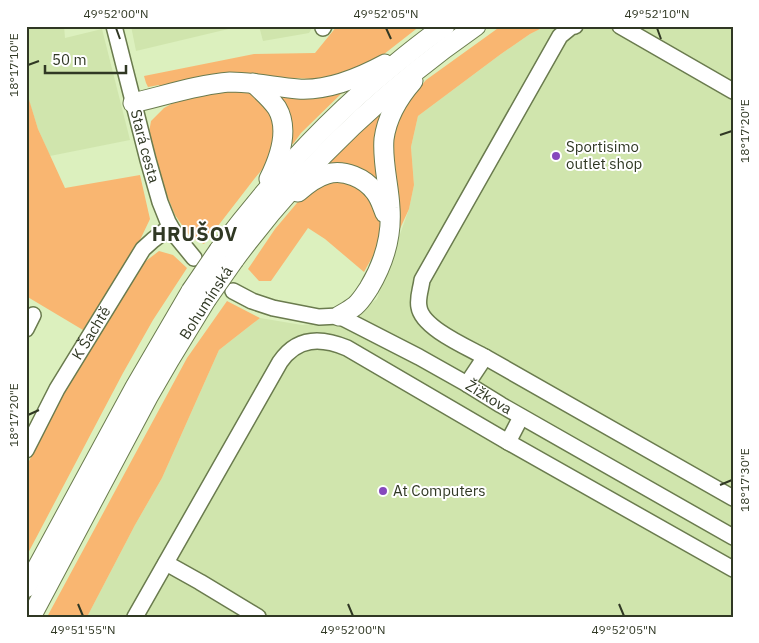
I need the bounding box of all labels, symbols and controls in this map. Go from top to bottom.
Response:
text: 49°52'00"N [83,6,149,21]
text: 49°52'05"N [353,6,419,21]
text: 49°52'10"N [624,6,690,21]
text: 18°17'10"E [6,33,21,97]
scale bar [45,42,126,74]
text: 50 m [52,50,87,69]
text: 18°17'20"E [737,99,752,163]
street label: Stará cesta [127,107,164,185]
place label: Sportisimo outlet shop [566,137,642,173]
marker: Sportisimo outlet shop [550,150,562,162]
district label: HRUŠOV [152,220,238,247]
street label: Bohumínská [175,262,236,343]
street label: K Šachtě [67,303,115,363]
street label: Žižkova [462,376,515,418]
text: 18°17'20"E [6,383,21,447]
text: 18°17'30"E [737,448,752,512]
place label: At Computers [393,481,486,500]
marker: At Computers [377,485,389,497]
text: 49°51'55"N [50,622,116,637]
text: 49°52'00"N [320,622,386,637]
text: 49°52'05"N [591,622,657,637]

